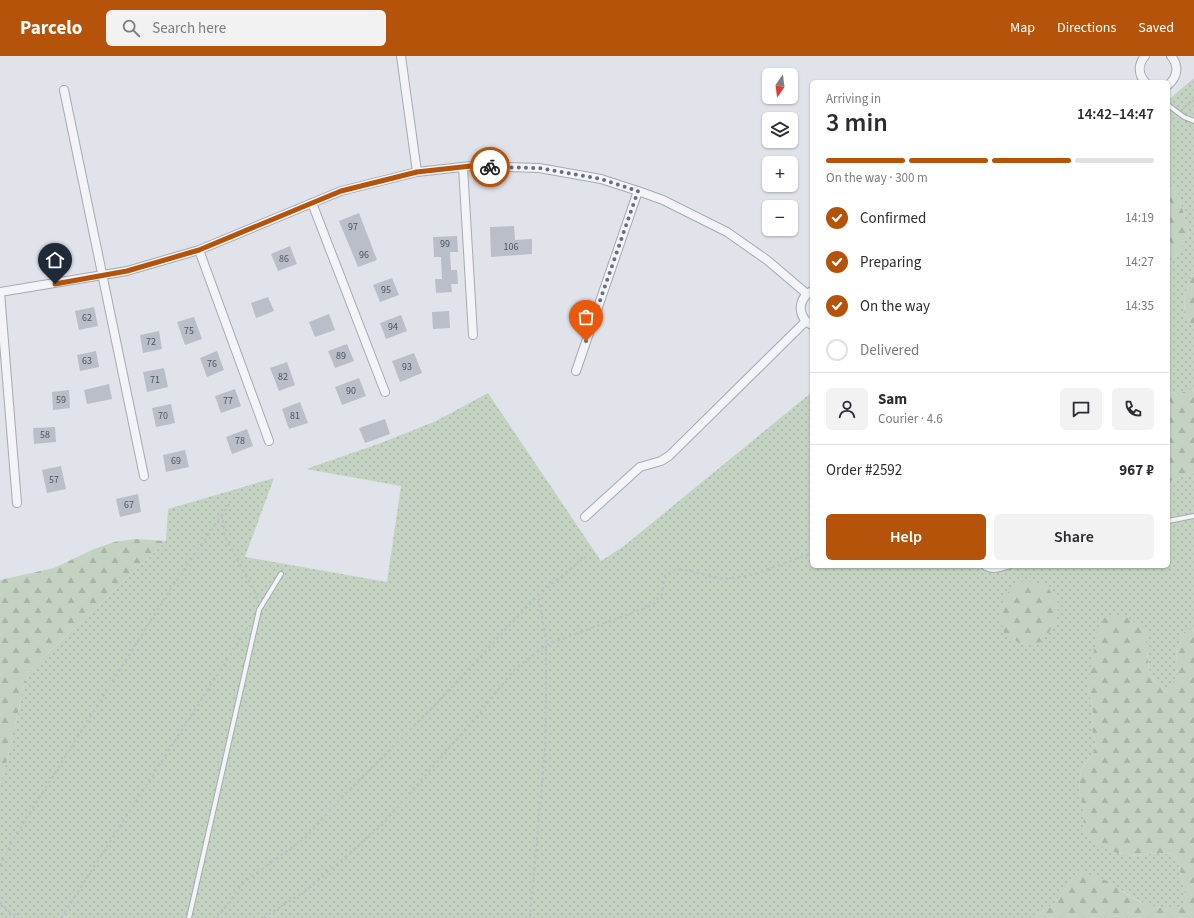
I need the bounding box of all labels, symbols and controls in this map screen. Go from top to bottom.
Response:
search box [106,10,386,46]
text: Parcelo [20,15,82,42]
icon: search [120,17,142,39]
text: Search here [152,18,226,39]
text: Map [1010,18,1035,38]
text: Directions [1057,18,1116,38]
text: Saved [1138,18,1174,38]
north arrow [762,68,798,104]
map controls [762,68,798,236]
text: Arriving in [826,90,881,108]
text: 3 min [826,104,888,141]
text: 14:42–14:47 [1077,104,1154,125]
button: layers [762,112,798,148]
courier [470,147,510,187]
icon: bike [479,156,501,178]
button: + [762,156,798,192]
text: On the way · 300 m [826,169,928,187]
button: − [762,200,798,236]
icon: check [826,207,848,229]
text: Confirmed [860,208,926,229]
text: 14:19 [1125,209,1154,227]
house number: 97 [348,220,358,234]
house number: 99 [440,237,450,251]
house number: 106 [504,240,518,254]
pin [38,243,72,284]
house number: 96 [359,248,369,262]
icon: home [44,249,66,271]
icon: check [826,251,848,273]
house number: 86 [279,252,289,266]
text: Preparing [860,252,921,273]
text: 14:27 [1125,253,1154,271]
house number: 95 [381,283,391,297]
icon: check [826,295,848,317]
text: On the way [860,296,930,317]
text: 14:35 [1125,297,1154,315]
pin [569,300,603,341]
icon: bag [575,306,597,328]
house number: 62 [82,311,92,325]
house number: 94 [388,320,398,334]
house number: 75 [184,324,194,338]
house number: 72 [146,335,156,349]
text: Delivered [860,340,919,361]
house number: 89 [336,349,346,363]
house number: 63 [82,354,92,368]
house number: 76 [207,357,217,371]
house number: 93 [402,360,412,374]
house number: 82 [278,370,288,384]
house number: 71 [150,373,160,387]
house number: 90 [346,384,356,398]
button: person [826,388,868,430]
button: chat [1060,388,1102,430]
button: phone [1112,388,1154,430]
text: Sam [878,389,907,410]
house number: 59 [56,393,66,407]
house number: 77 [223,394,233,408]
house number: 70 [158,409,168,423]
house number: 81 [290,409,300,423]
text: Courier · 4.6 [878,410,943,428]
house number: 58 [40,428,50,442]
house number: 78 [235,434,245,448]
house number: 69 [171,454,181,468]
text: Order #2592 [826,460,902,481]
text: 967 ₽ [1119,460,1154,481]
house number: 57 [49,473,59,487]
house number: 67 [124,498,134,512]
button: Help [826,514,986,560]
button: Share [994,514,1154,560]

